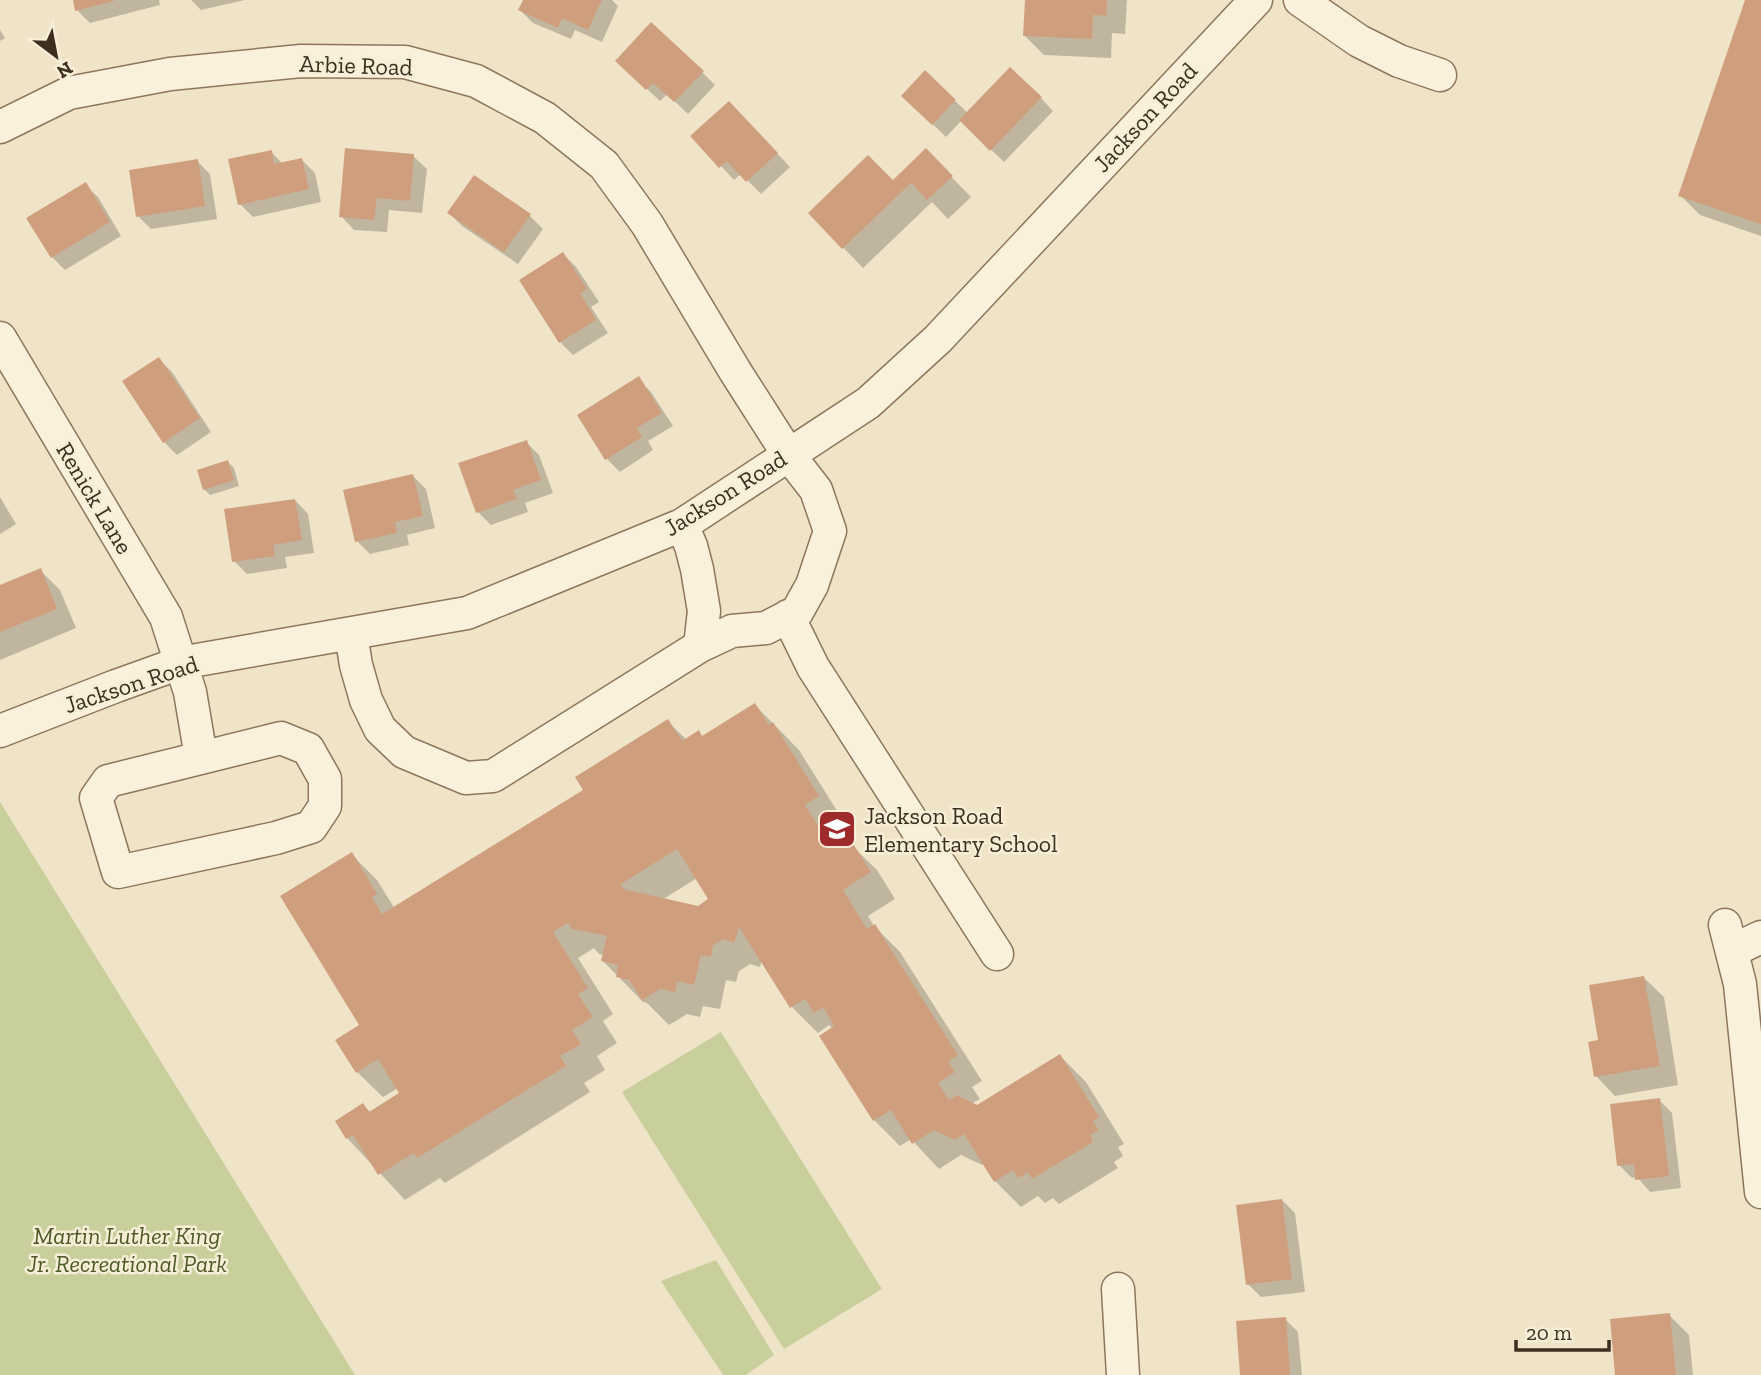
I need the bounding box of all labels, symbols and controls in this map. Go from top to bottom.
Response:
north arrow [21,21,91,91]
street label: Arbie Road [299,49,413,81]
text: N [53,56,77,84]
street label: Jackson Road [1087,56,1203,178]
street label: Renick Lane [50,437,140,559]
street label: Jackson Road [658,444,792,542]
street label: Jackson Road [60,649,202,719]
place label: Jackson Road Elementary School [864,801,1058,858]
school or university icon: Jackson Road Elementary School [816,808,858,850]
park label: Martin Luther King Jr. Recreational Park [26,1221,227,1278]
scale bar [1516,1308,1609,1352]
text: 20 m [1526,1320,1572,1345]

